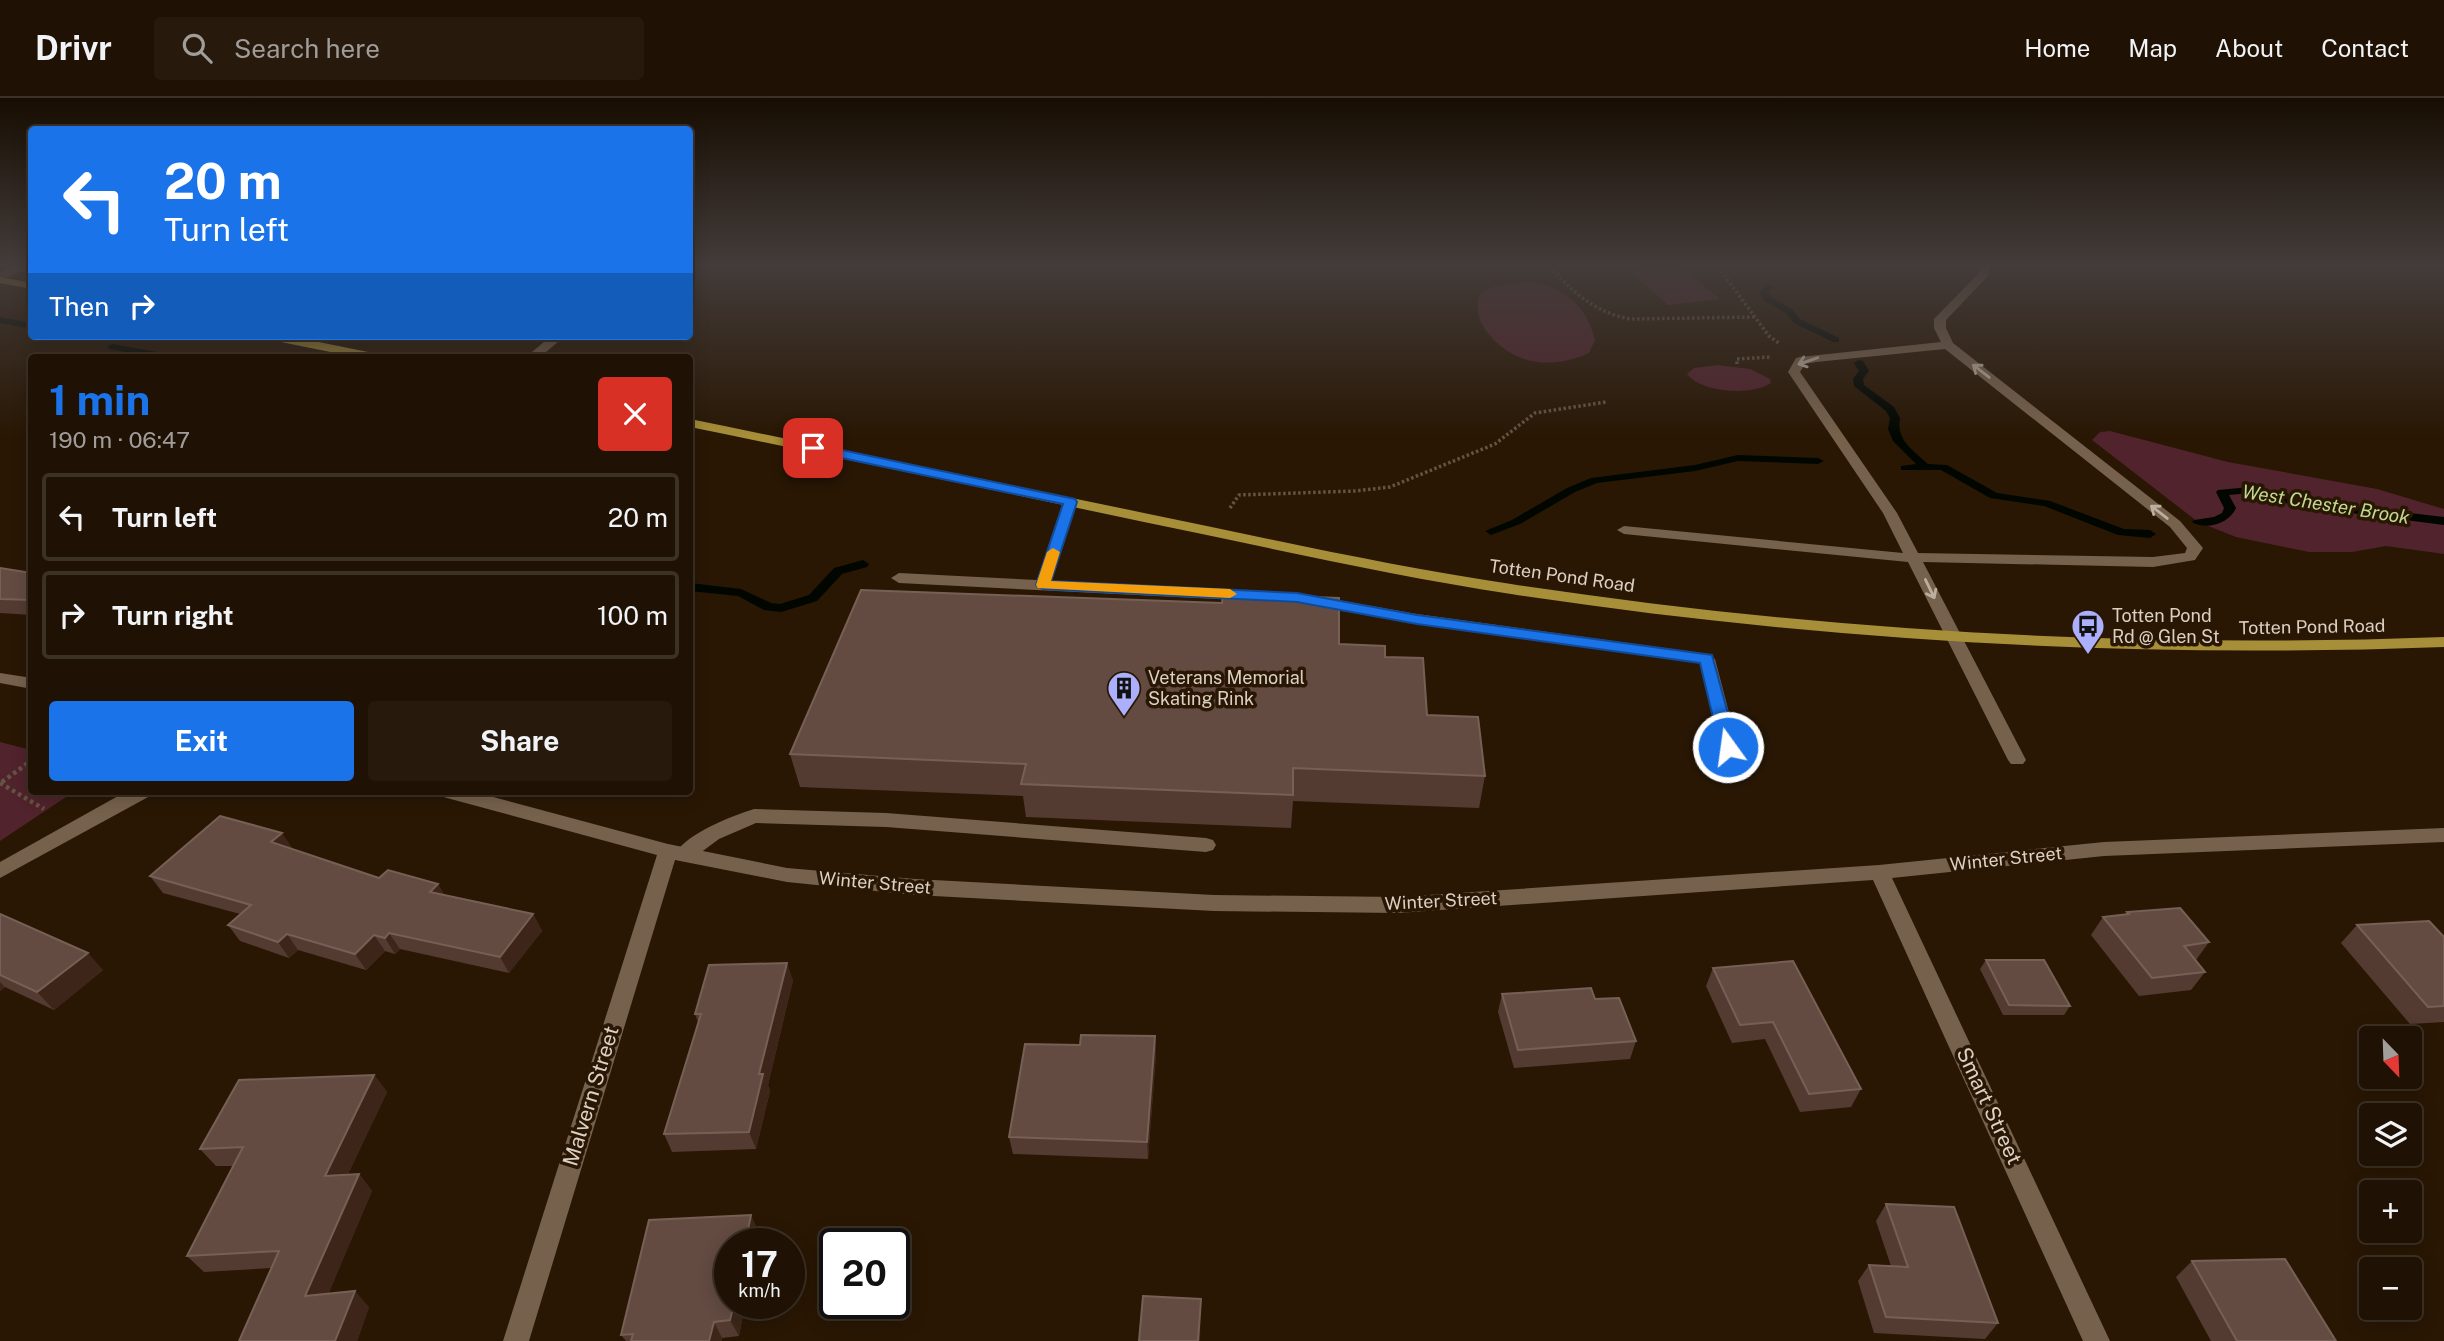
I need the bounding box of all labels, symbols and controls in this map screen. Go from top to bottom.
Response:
search box [154,17,644,80]
text: Drivr [35,29,112,67]
icon: search [178,29,216,67]
text: Search here [234,33,380,64]
text: Home [2024,34,2090,62]
text: Map [2128,34,2177,62]
text: About [2215,34,2283,62]
text: Contact [2321,34,2409,62]
text: 20 m [164,152,282,210]
icon: left [49,154,140,245]
text: Turn left [164,211,289,248]
icon: right [123,287,161,325]
text: Then [49,291,109,322]
one-way arrow [1797,356,1819,368]
one-way arrow [1972,363,1990,378]
text: 1 min [49,375,150,424]
button: close [598,377,672,451]
pin [783,418,843,478]
text: 190 m · 06:47 [49,426,190,453]
icon: arrive [794,429,832,467]
water label: West Chester Brook [2241,480,2412,528]
icon: left [53,498,91,536]
text: Turn left [112,502,217,533]
text: 20 m [608,502,668,533]
one-way arrow [2151,504,2169,520]
street label: Totten Pond Road [1488,555,1636,596]
one-way arrow [1924,578,1938,599]
icon: right [53,596,91,634]
text: Turn right [112,600,234,631]
text: 100 m [597,600,668,631]
place label: Totten Pond Rd @ Glen St [2112,605,2220,647]
bus stop icon: Totten Pond Rd @ Glen St [2069,607,2107,656]
street label: Totten Pond Road [2238,615,2385,638]
place label: Veterans Memorial Skating Rink [1148,667,1305,709]
building icon: Veterans Memorial Skating Rink [1105,669,1143,718]
button: Exit [49,701,354,781]
button: Share [368,701,672,781]
position arrow [1691,710,1765,784]
street label: Winter Street [1949,842,2063,875]
street label: Winter Street [818,867,932,898]
street label: Winter Street [1384,887,1498,914]
street label: Malvern Street [557,1023,624,1169]
north arrow [2359,1026,2422,1088]
map controls [2359,1026,2422,1320]
street label: Smart Street [1951,1043,2027,1168]
button: layers [2359,1103,2422,1166]
button: + [2359,1180,2422,1243]
speed limit sign: 20 [819,1228,910,1319]
text: 17 [741,1244,778,1285]
button: − [2359,1257,2422,1320]
text: km/h [738,1280,781,1301]

